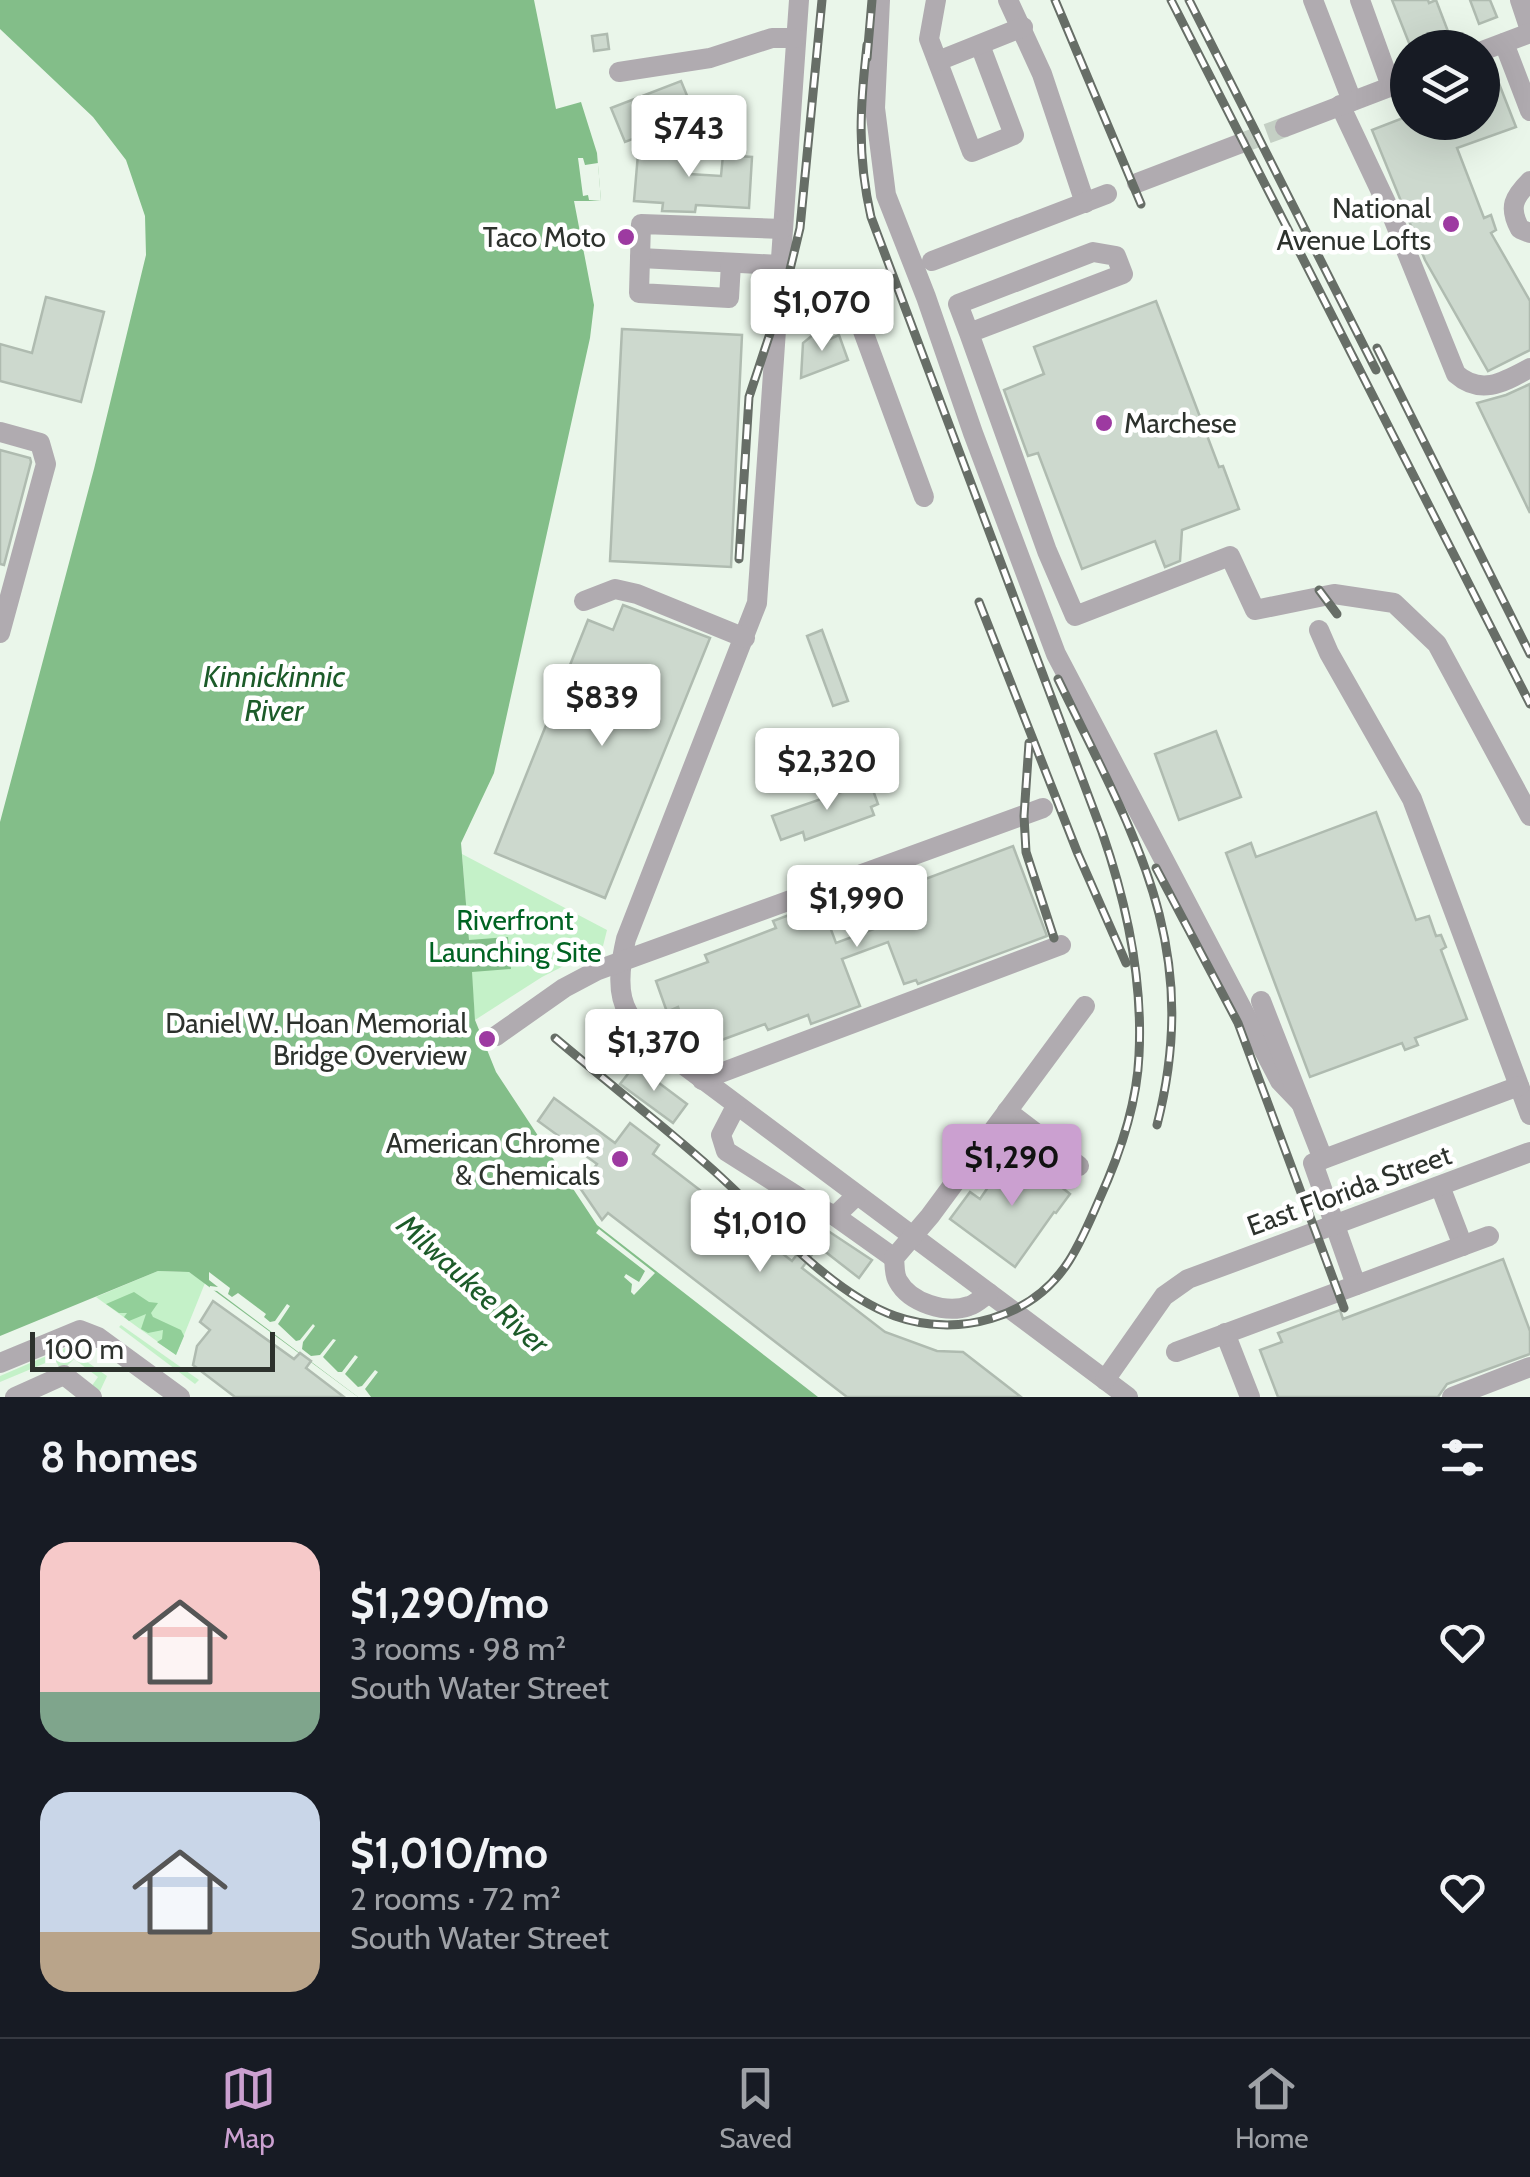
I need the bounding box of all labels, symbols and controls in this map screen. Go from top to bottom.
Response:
map controls [1390,30,1500,140]
button: layers [1390,30,1500,140]
pin: $743 [630,95,748,180]
text: $743 [654,108,724,147]
place label: National Avenue Lofts [1277,191,1431,257]
marker: National Avenue Lofts [1440,213,1462,235]
place label: Taco Moto [483,220,606,254]
marker: Taco Moto [615,226,637,248]
pin: $1,070 [741,269,903,354]
text: $1,070 [773,282,871,321]
place label: Marchese [1124,406,1237,440]
marker: Marchese [1093,412,1115,434]
water label: Kinnickinnic River [203,658,346,729]
pin: $839 [543,664,661,749]
text: $839 [565,677,639,716]
pin: $2,320 [746,728,908,813]
text: $2,320 [777,741,877,780]
pin: $1,990 [776,865,938,950]
text: $1,990 [809,878,905,917]
park label: Riverfront Launching Site [428,903,602,969]
place label: Daniel W. Hoan Memorial Bridge Overview [165,1006,467,1072]
pin: $1,370 [573,1009,735,1094]
text: $1,370 [607,1022,701,1061]
marker: Daniel W. Hoan Memorial Bridge Overview [476,1028,498,1050]
pin: $1,290 [931,1124,1093,1209]
place label: American Chrome & Chemicals [386,1126,600,1192]
text: $1,290 [964,1137,1060,1176]
street label: East Florida Street [1242,1137,1456,1243]
marker: American Chrome & Chemicals [609,1148,631,1170]
pin: $1,010 [679,1190,841,1275]
text: $1,010 [713,1203,807,1242]
water label: Milwaukee River [389,1206,558,1363]
scale bar [30,1327,275,1372]
text: 100 m [45,1332,124,1366]
icon: filters [1435,1430,1490,1485]
text: 8 homes [40,1431,198,1483]
text: $1,290/mo [350,1577,549,1629]
icon: home [120,1582,240,1702]
icon: heart [1435,1615,1490,1670]
text: 3 rooms · 98 m² [350,1629,566,1668]
text: South Water Street [350,1668,609,1707]
text: $1,010/mo [350,1827,548,1879]
icon: home [120,1832,240,1952]
icon: heart [1435,1865,1490,1920]
text: 2 rooms · 72 m² [350,1879,561,1918]
text: South Water Street [350,1918,609,1957]
tab: Map [221,2061,276,2155]
tab: Saved [719,2061,792,2155]
tab: Home [1235,2061,1309,2155]

